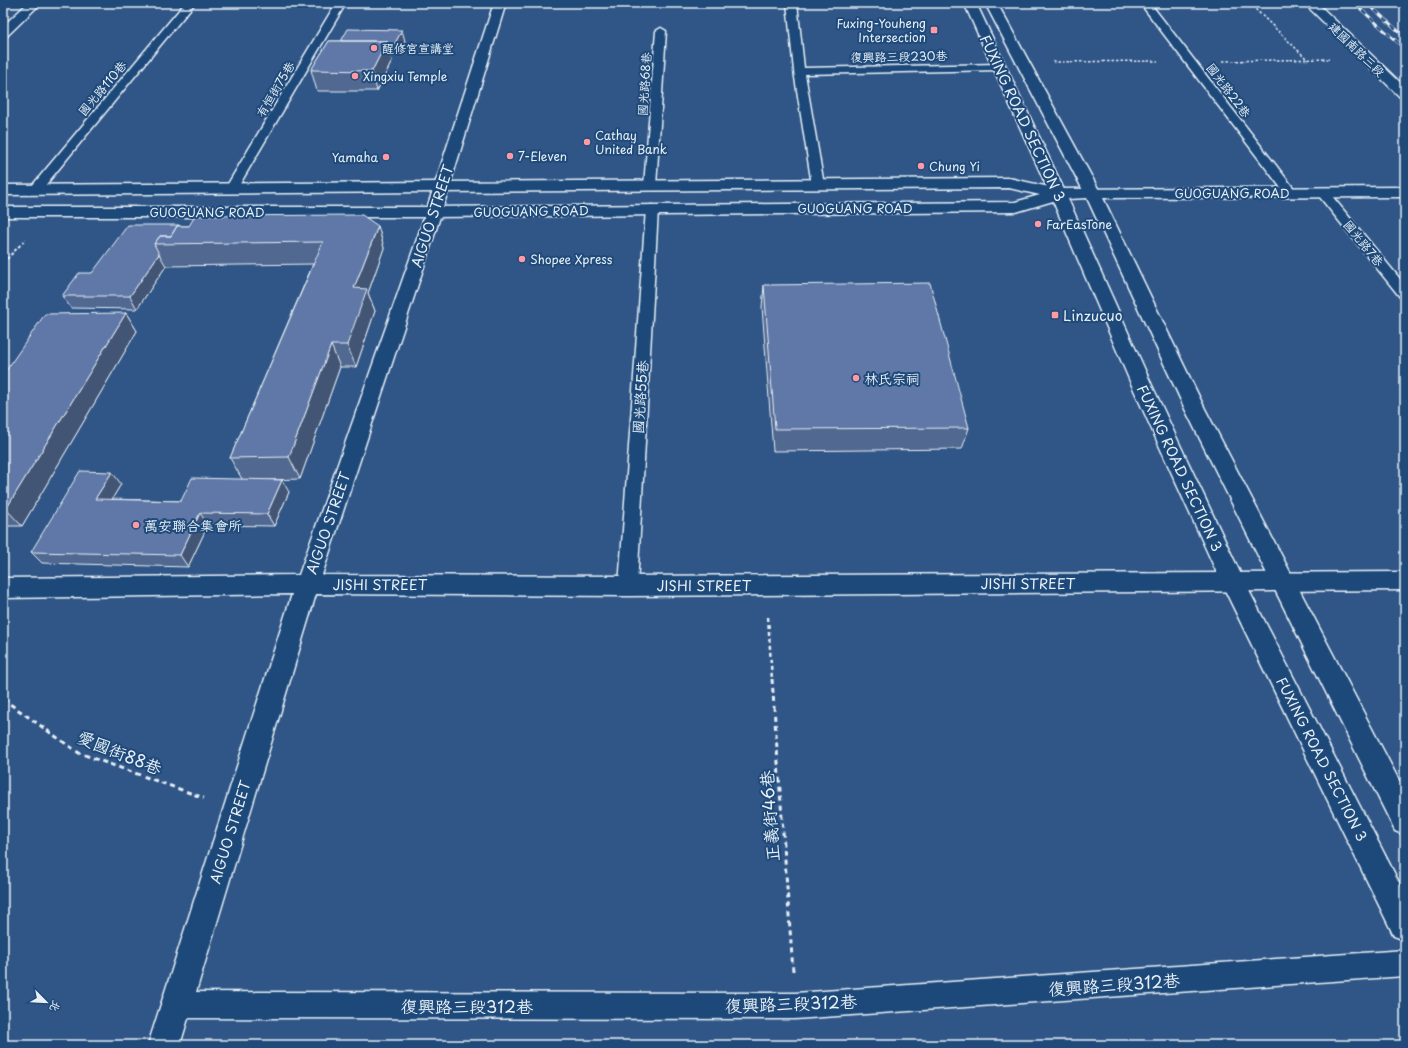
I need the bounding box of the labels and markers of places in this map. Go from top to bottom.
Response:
place label: Fuxing-Youheng Intersection [837,14,926,46]
marker: Fuxing-Youheng Intersection [929,25,939,35]
place label: 醒修宮宣講堂 [382,39,454,57]
marker: 醒修宮宣講堂 [369,43,379,53]
place label: Xingxiu Temple [363,67,448,85]
marker: Xingxiu Temple [350,71,360,81]
place label: Cathay United Bank [595,126,667,158]
marker: Cathay United Bank [582,137,592,147]
place label: 7-Eleven [518,147,567,165]
place label: Yamaha [332,148,378,166]
marker: 7-Eleven [505,151,515,161]
marker: Yamaha [381,152,391,162]
place label: Chung Yi [929,157,980,175]
marker: Chung Yi [916,161,926,171]
place label: FarEasTone [1046,215,1112,233]
marker: FarEasTone [1033,219,1043,229]
place label: Shopee Xpress [530,250,613,268]
marker: Shopee Xpress [517,254,527,264]
place label: Linzucuo [1063,305,1123,326]
marker: Linzucuo [1050,310,1060,320]
place label: 林氏宗祠 [864,368,920,389]
marker: 林氏宗祠 [851,373,861,383]
place label: 萬安聯合集會所 [144,515,242,536]
marker: 萬安聯合集會所 [131,520,141,530]

